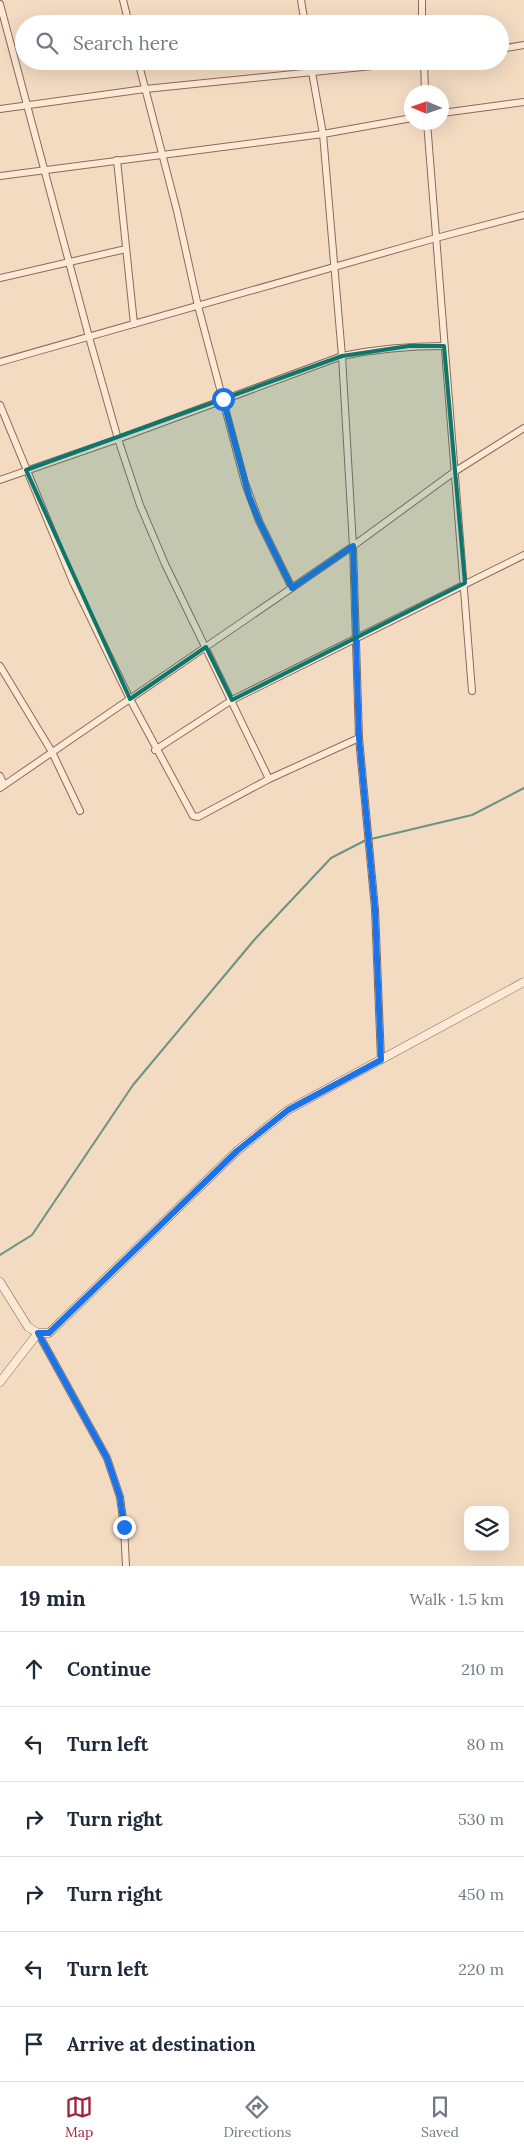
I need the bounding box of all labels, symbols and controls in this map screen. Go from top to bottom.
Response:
search box [15,15,509,70]
icon: search [33,29,61,57]
text: Search here [73,31,179,55]
north arrow [404,85,449,130]
route start [212,388,235,411]
map controls [464,1506,509,1551]
button: layers [464,1506,509,1551]
route end [113,1516,136,1539]
text: 19 min [20,1585,86,1612]
text: Walk · 1.5 km [410,1589,504,1609]
icon: ahead [20,1655,48,1683]
text: Continue [67,1657,151,1681]
text: 210 m [461,1659,504,1679]
icon: left [20,1730,48,1758]
text: Turn left [67,1732,148,1756]
text: 80 m [467,1734,504,1754]
icon: right [20,1805,48,1833]
text: Turn right [67,1807,163,1831]
text: 530 m [458,1809,504,1829]
icon: right [20,1880,48,1908]
text: Turn right [67,1882,163,1906]
text: 450 m [458,1884,504,1904]
icon: left [20,1955,48,1983]
text: Turn left [67,1957,148,1981]
text: 220 m [458,1959,504,1979]
icon: arrive [20,2030,48,2058]
text: Arrive at destination [67,2032,256,2056]
tab: Map [65,2093,93,2141]
tab: Directions [223,2093,291,2141]
tab: Saved [421,2093,459,2141]

